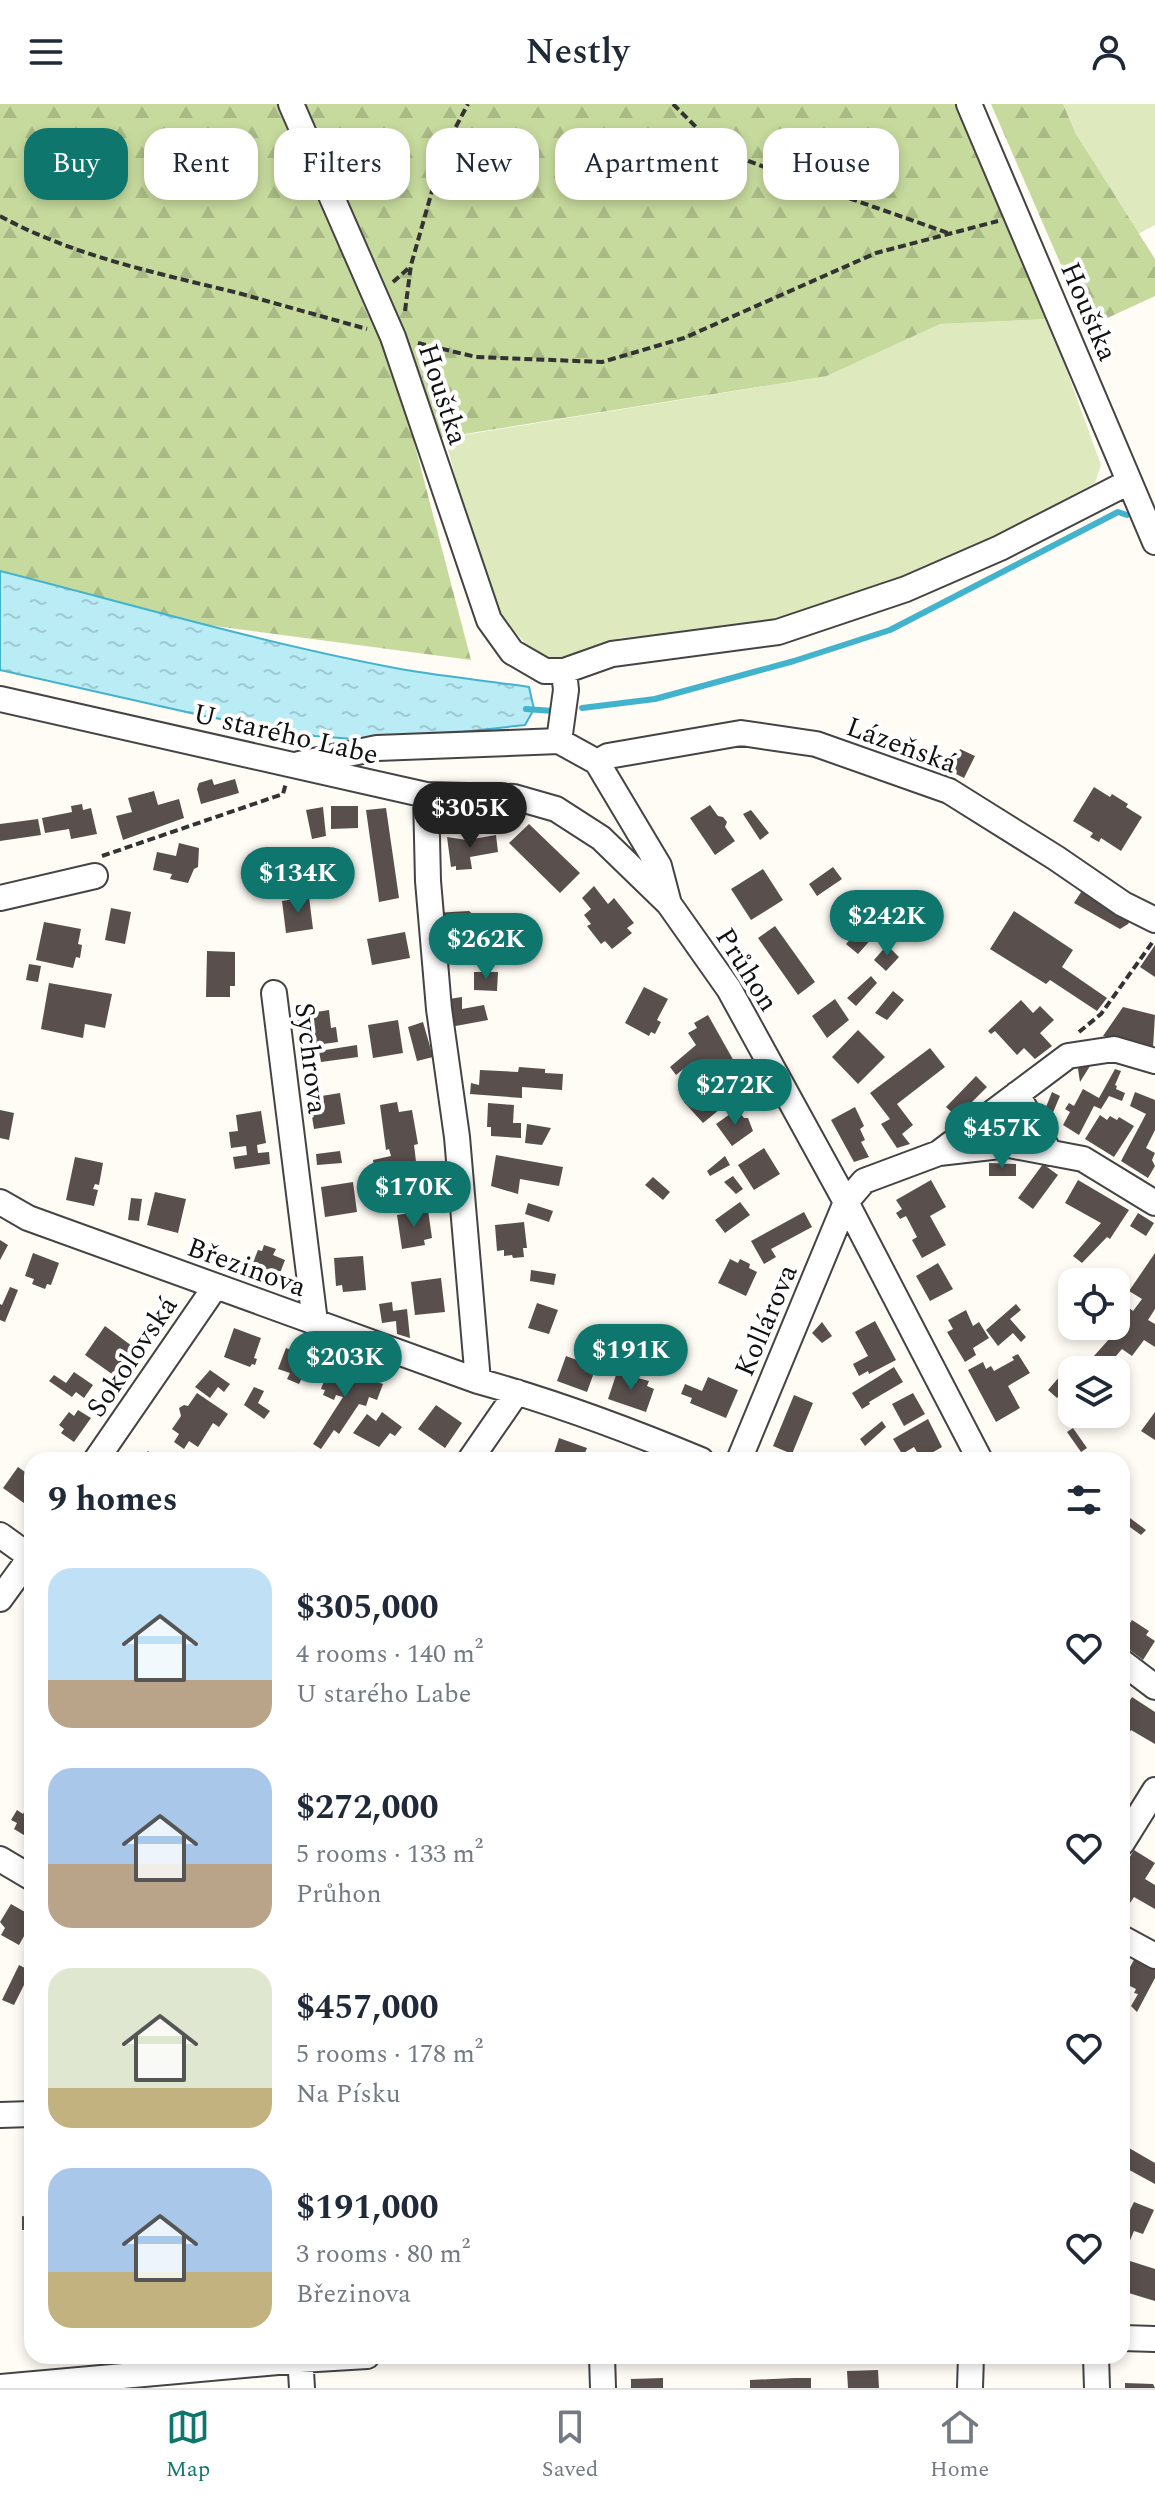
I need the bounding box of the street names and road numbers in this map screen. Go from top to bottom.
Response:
street label: Houštka [1048,255,1129,368]
street label: Houštka [406,338,479,451]
street label: U starého Labe [189,692,382,777]
street label: Lázeňská [840,706,963,785]
street label: Průhon [704,919,789,1020]
street label: Sychrova [282,1000,339,1117]
street label: Březinova [181,1226,312,1309]
street label: Kollárova [723,1257,809,1383]
street label: Sokolovská [76,1287,189,1426]

